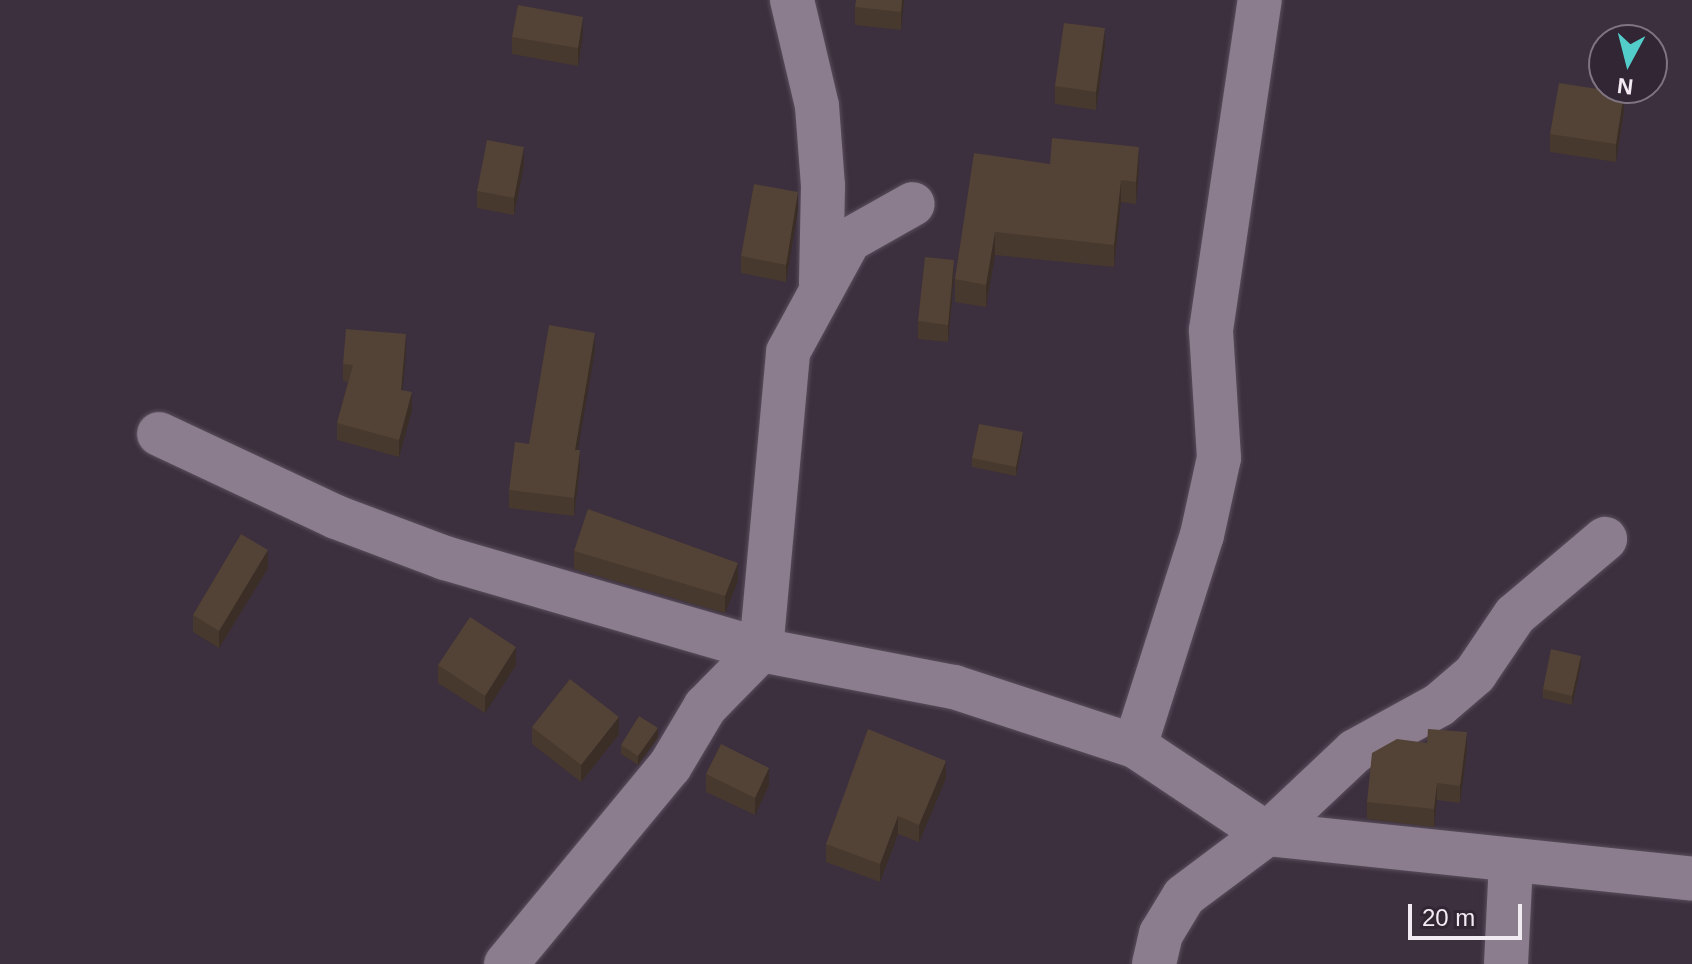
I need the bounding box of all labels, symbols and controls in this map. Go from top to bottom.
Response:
north arrow [1588,24,1668,104]
text: N [1616,73,1635,100]
scale bar [1412,888,1526,938]
text: 20 m [1422,904,1475,931]

